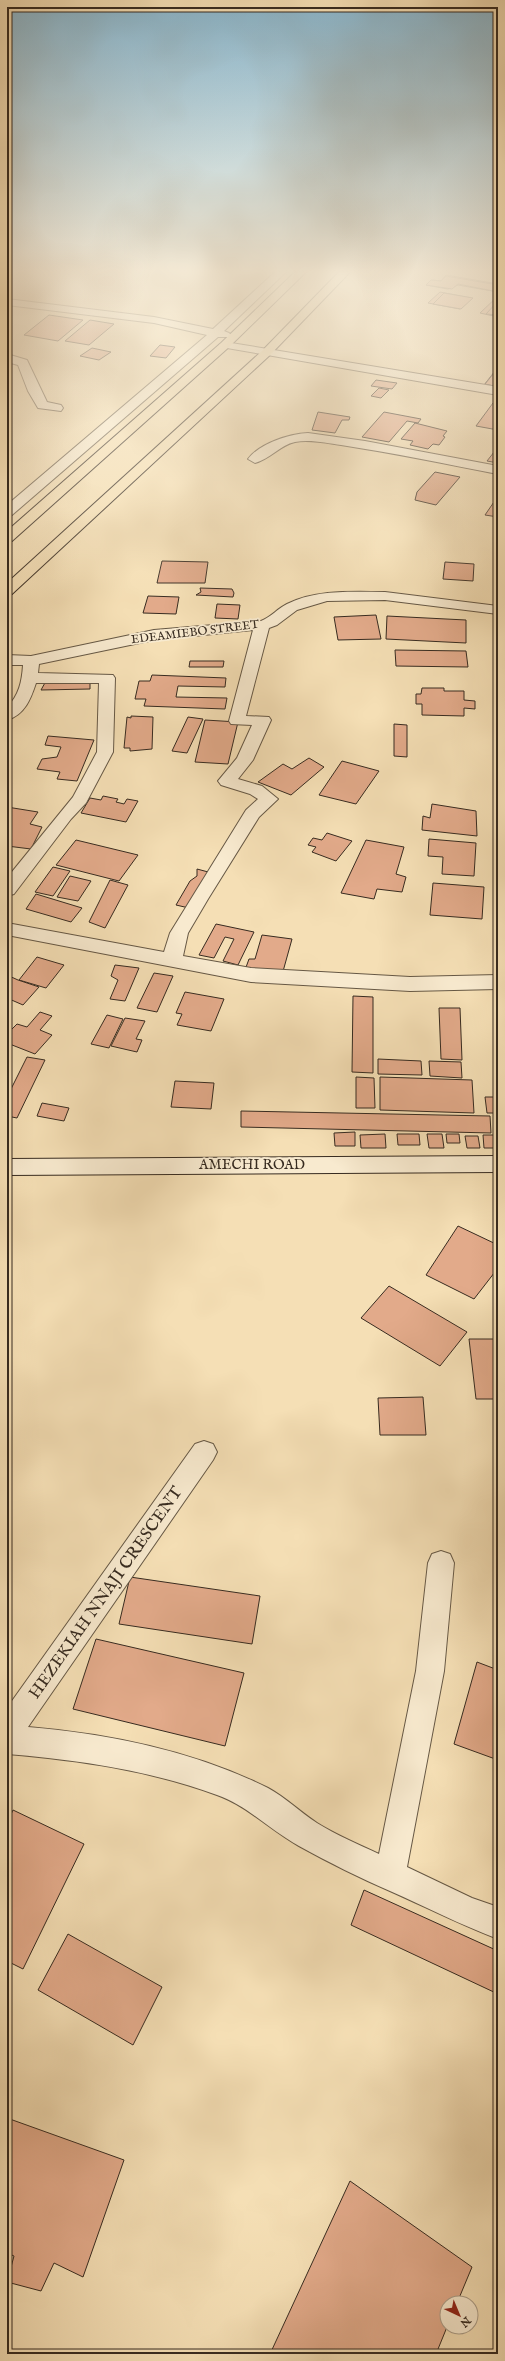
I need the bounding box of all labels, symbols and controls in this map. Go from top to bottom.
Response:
street label: EDEAMIEBO STREET [130,617,260,647]
street label: AMECHI ROAD [198,1156,305,1174]
street label: HEZEKIAH NNAJI CRESCENT [25,1482,188,1703]
north arrow [439,2295,479,2335]
text: N [457,2312,474,2330]

